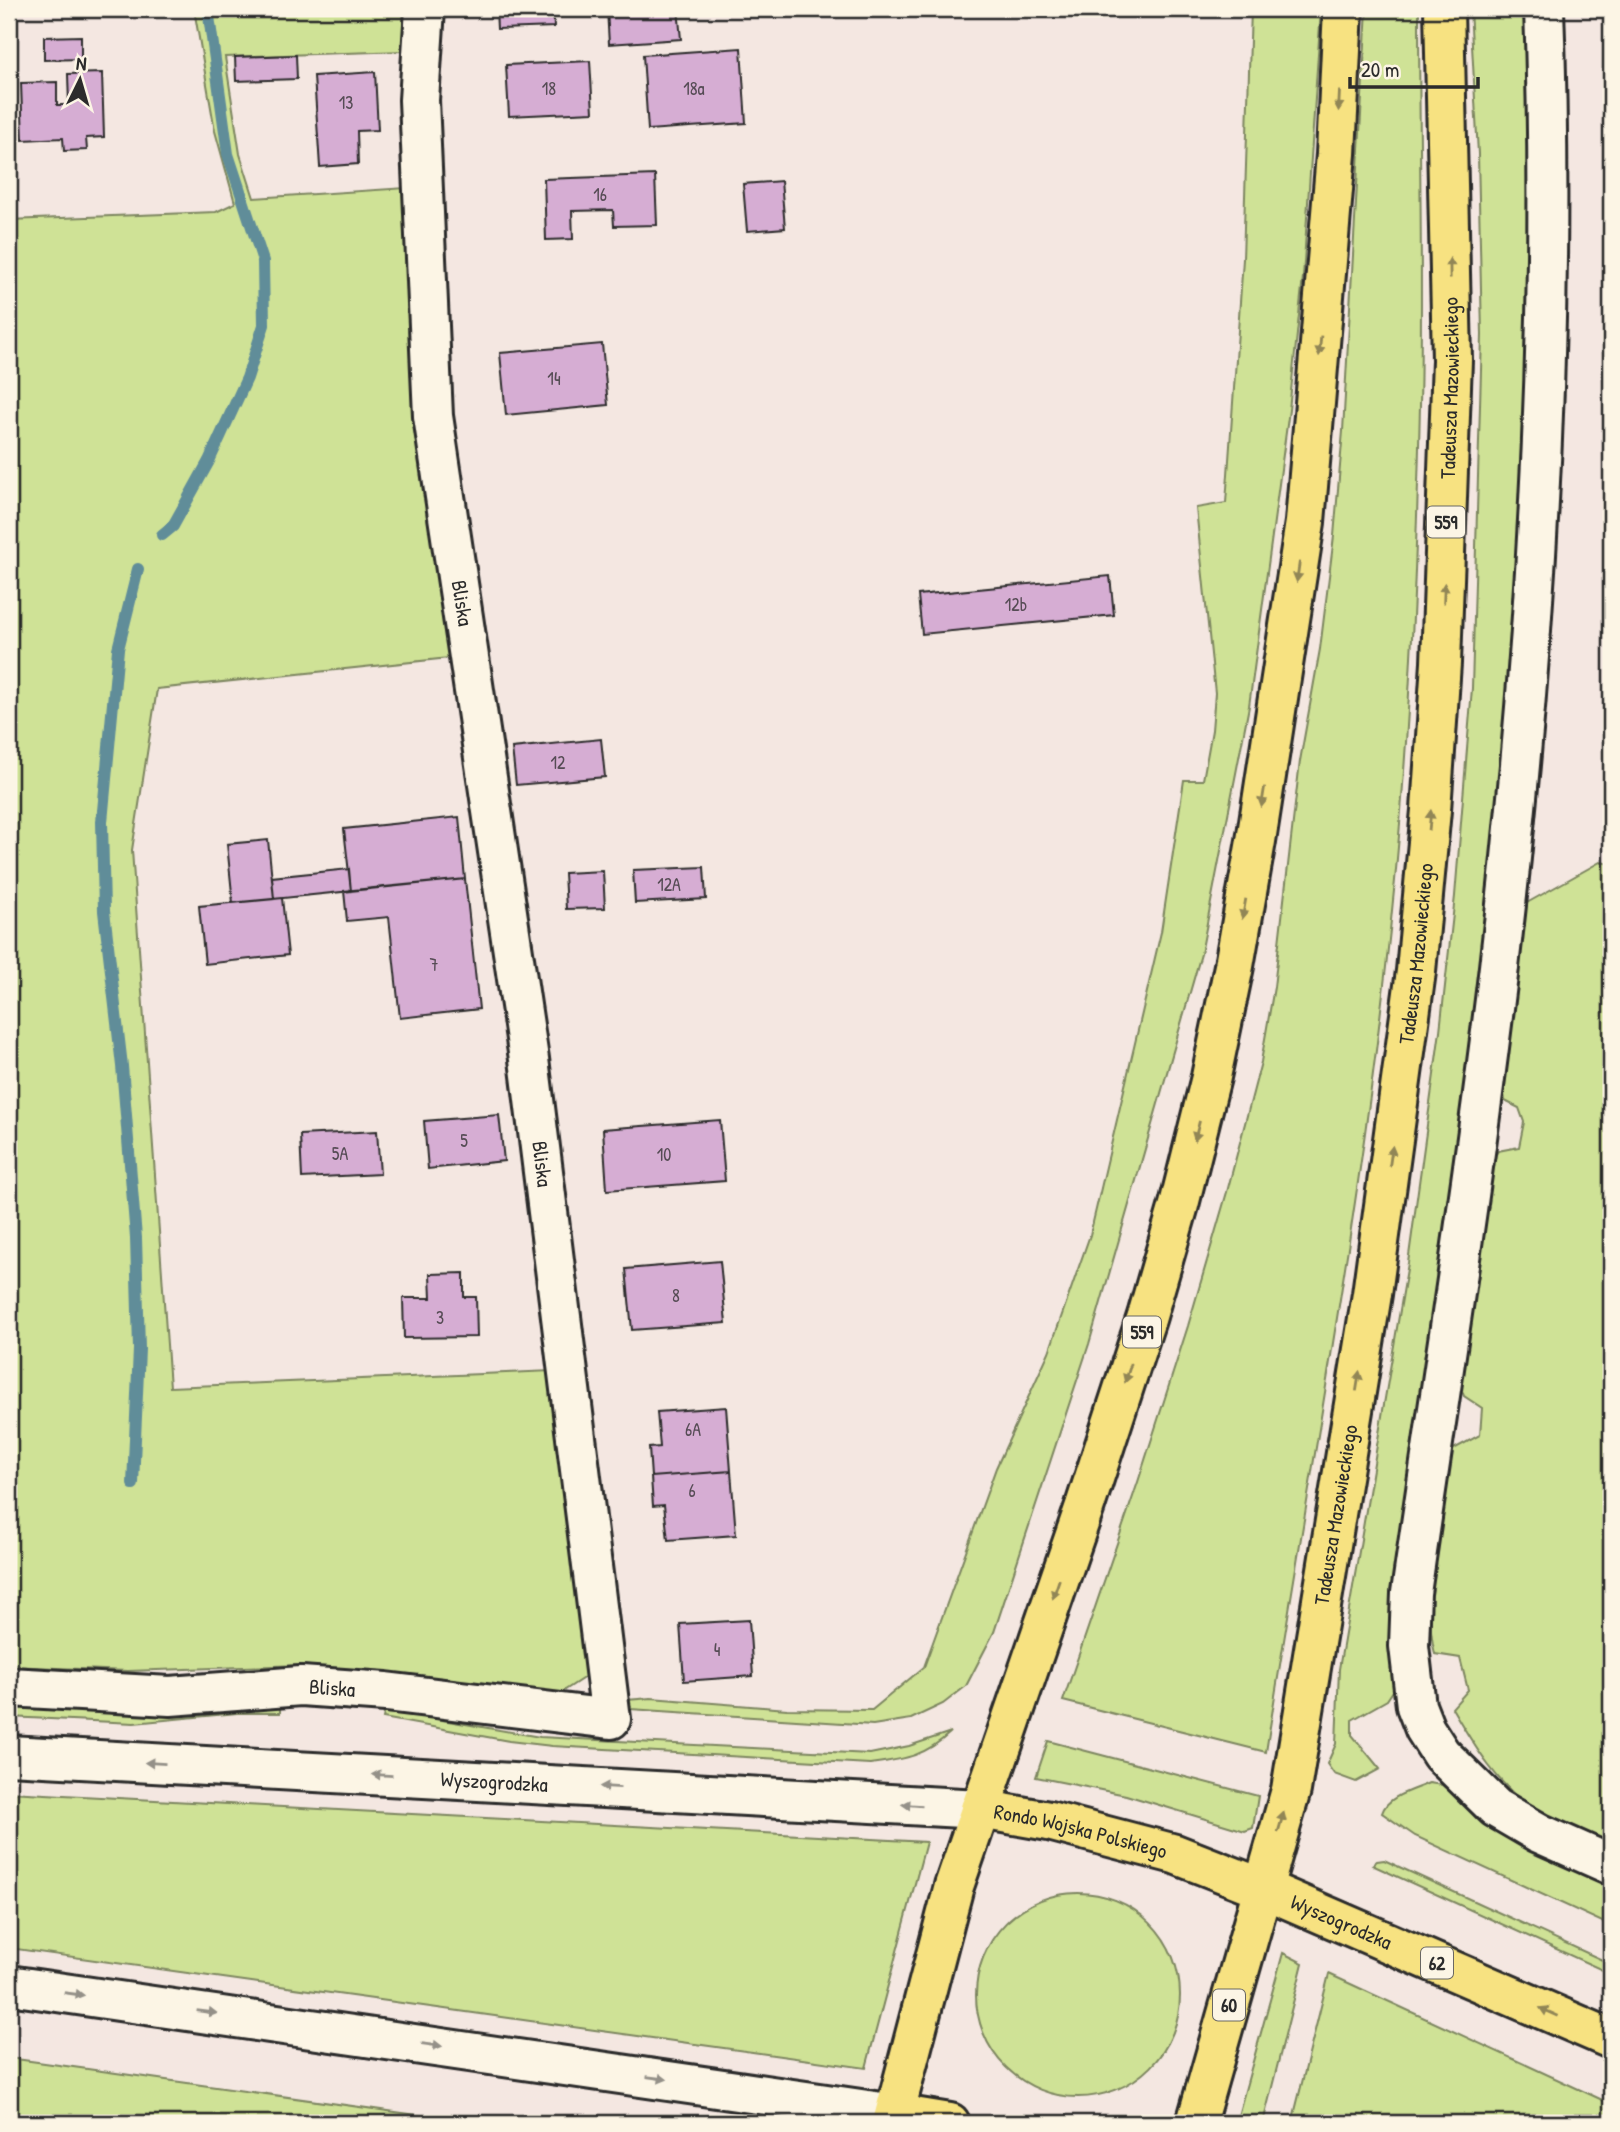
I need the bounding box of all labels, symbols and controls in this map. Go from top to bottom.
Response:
north arrow [46,46,116,116]
scale bar [1350,46,1478,90]
text: N [75,50,88,76]
text: 20 m [1361,55,1399,84]
house number: 18 [542,76,556,101]
house number: 18a [683,76,705,101]
house number: 13 [339,90,353,115]
one-way arrow [1333,91,1344,113]
house number: 16 [593,182,607,207]
one-way arrow [1444,257,1456,279]
street label: Tadeusza Mazowieckiego [1433,297,1466,480]
one-way arrow [1314,335,1325,357]
house number: 14 [547,366,561,391]
road number: 559 [1427,506,1465,538]
one-way arrow [1293,562,1304,584]
street label: Bliska [445,578,480,628]
one-way arrow [1438,582,1449,604]
house number: 12b [1005,592,1027,617]
house number: 12 [551,750,566,775]
one-way arrow [1257,786,1268,808]
one-way arrow [1425,809,1436,831]
street label: Tadeusza Mazowieckiego [1391,862,1440,1046]
house number: 12A [657,872,681,897]
one-way arrow [1239,898,1250,920]
house number: 7 [430,952,439,977]
one-way arrow [1191,1120,1202,1142]
house number: 5 [460,1128,468,1153]
street label: Bliska [525,1139,560,1189]
house number: 5A [332,1141,348,1166]
house number: 10 [657,1142,671,1167]
one-way arrow [1385,1145,1396,1167]
house number: 8 [672,1283,680,1308]
house number: 3 [436,1305,444,1330]
road number: 559 [1123,1316,1161,1348]
one-way arrow [1122,1363,1133,1384]
one-way arrow [1352,1370,1363,1392]
house number: 6A [685,1417,701,1442]
street label: Tadeusza Mazowieckiego [1306,1423,1364,1607]
house number: 6 [688,1478,696,1503]
one-way arrow [1050,1579,1061,1600]
house number: 4 [714,1637,721,1662]
street label: Bliska [308,1672,356,1704]
one-way arrow [144,1757,166,1768]
street label: Wyszogrodzka [440,1764,549,1799]
one-way arrow [371,1769,393,1780]
one-way arrow [598,1782,620,1793]
street label: Rondo Wojska Polskiego [992,1797,1170,1865]
one-way arrow [901,1799,923,1810]
one-way arrow [1277,1811,1287,1832]
street label: Wyszogrodzka [1286,1887,1396,1956]
road number: 62 [1421,1948,1453,1979]
one-way arrow [63,1988,85,1999]
road number: 60 [1213,1990,1245,2021]
one-way arrow [1538,2006,1559,2017]
one-way arrow [196,2007,218,2018]
one-way arrow [421,2040,443,2051]
one-way arrow [646,2073,668,2084]

